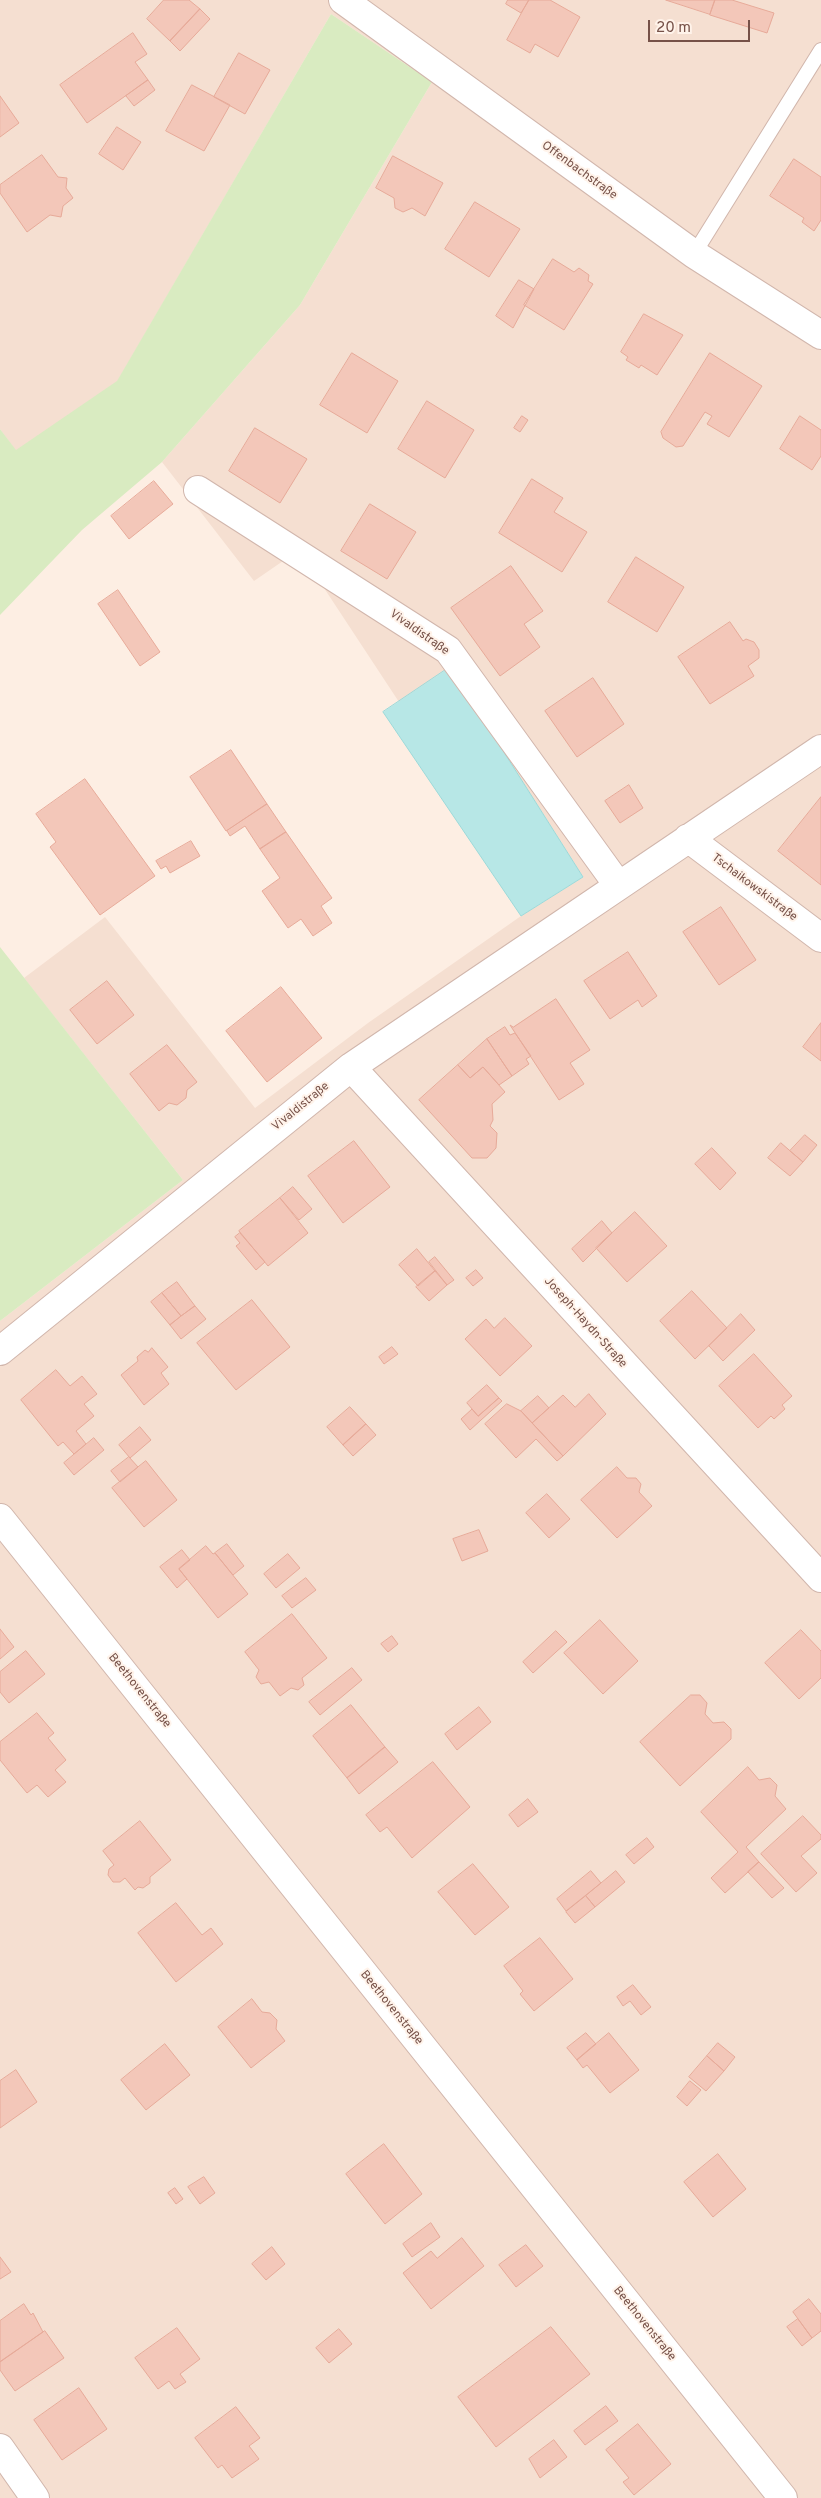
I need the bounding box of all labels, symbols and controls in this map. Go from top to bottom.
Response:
scale bar [651,10,754,42]
text: 20 m [656,19,691,38]
street label: Offenbachstraße [538,139,620,203]
street label: Vivaldistraße [386,607,452,659]
street label: Tschaikowskistraße [708,851,800,925]
street label: Vivaldistraße [269,1080,333,1134]
street label: Joseph-Haydn-Straße [540,1275,630,1371]
street label: Beethovenstraße [105,1651,173,1731]
street label: Beethovenstraße [357,1968,425,2048]
street label: Beethovenstraße [610,2284,678,2364]

